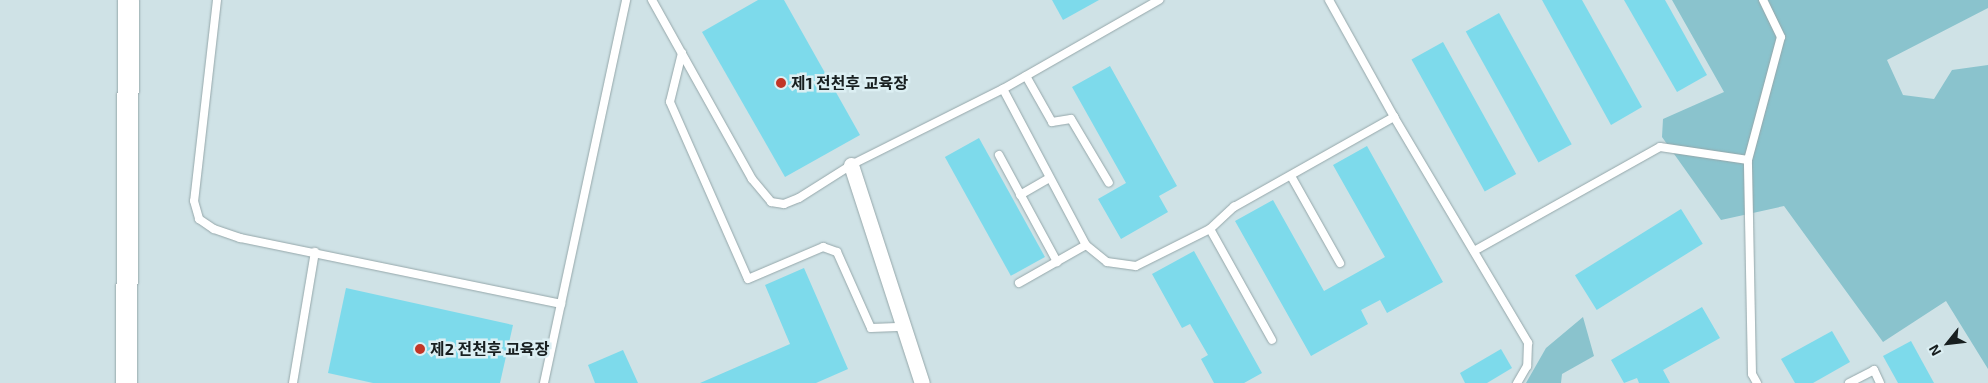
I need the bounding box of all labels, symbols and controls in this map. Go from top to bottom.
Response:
place label: 제1 전천후 교육장 [791,73,908,93]
marker: 제1 전천후 교육장 [775,77,787,89]
north arrow [1923,318,1973,368]
place label: 제2 전천후 교육장 [430,339,549,359]
text: N [1925,342,1944,359]
marker: 제2 전천후 교육장 [414,343,426,355]

